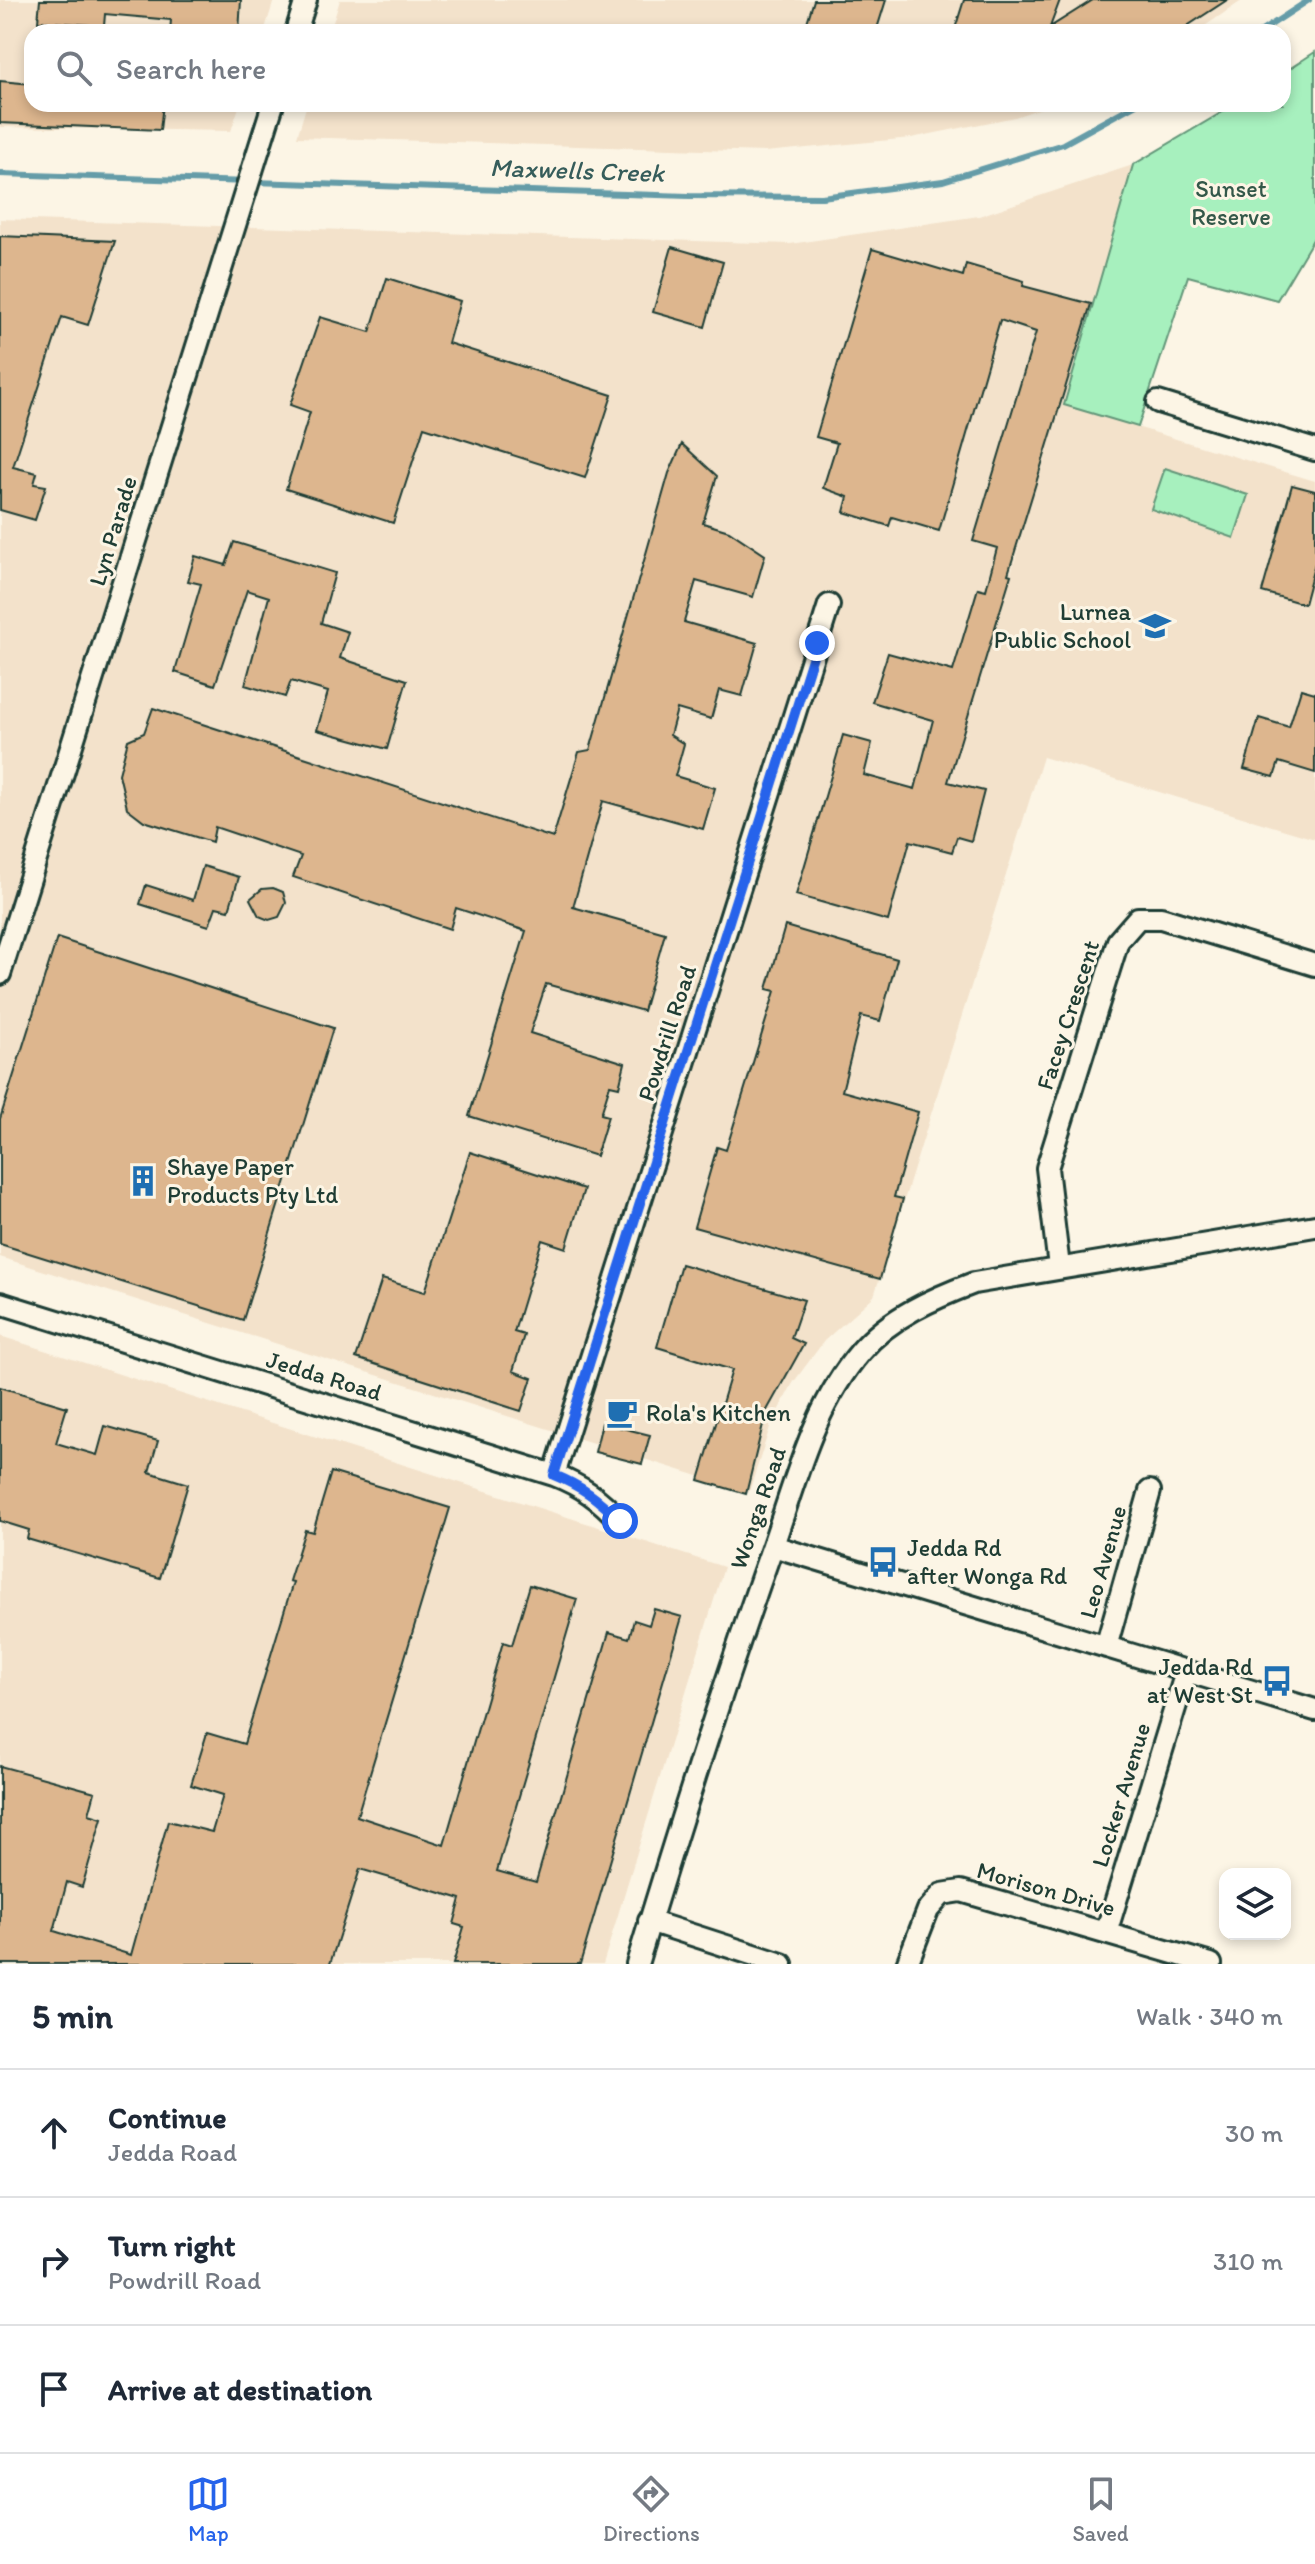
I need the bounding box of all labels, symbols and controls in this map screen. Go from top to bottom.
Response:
search box [24,24,1291,112]
icon: search [52,46,96,90]
text: Search here [116,50,266,87]
water label: Maxwells Creek [489,151,666,189]
park label: Sunset Reserve [1191,174,1271,231]
street label: Lyn Parade [82,472,143,589]
place label: Lurnea Public School [994,597,1132,654]
school or university icon: Lurnea Public School [1138,609,1172,643]
route end [799,625,835,661]
street label: Facey Crescent [1030,936,1105,1093]
street label: Powdrill Road [631,961,702,1105]
place label: Shaye Paper Products Pty Ltd [167,1152,338,1209]
building icon: Shaye Paper Products Pty Ltd [126,1164,160,1198]
street label: Jedda Road [263,1344,385,1407]
cafe icon: Rola's Kitchen [605,1396,639,1430]
place label: Rola's Kitchen [646,1398,791,1427]
street label: Wonga Road [723,1443,792,1573]
street label: Leo Avenue [1073,1502,1132,1622]
route start [602,1503,638,1539]
place label: Jedda Rd after Wonga Rd [907,1533,1067,1590]
bus stop icon: Jedda Rd after Wonga Rd [866,1545,900,1579]
place label: Jedda Rd at West St [1147,1652,1253,1709]
bus stop icon: Jedda Rd at West St [1260,1664,1294,1698]
street label: Locker Avenue [1085,1719,1156,1871]
street label: Morison Drive [974,1855,1119,1922]
map controls [1219,1868,1291,1940]
button: layers [1219,1868,1291,1940]
text: 5 min [32,1996,113,2037]
text: Walk · 340 m [1136,2000,1283,2032]
text: Continue [108,2099,227,2136]
icon: ahead [32,2111,76,2155]
text: 30 m [1225,2117,1283,2149]
text: Jedda Road [108,2136,237,2168]
text: Turn right [108,2227,236,2264]
icon: right [32,2239,76,2283]
text: 310 m [1213,2245,1283,2277]
text: Powdrill Road [108,2264,261,2296]
icon: arrive [32,2367,76,2411]
text: Arrive at destination [108,2371,372,2408]
tab: Map [186,2472,230,2547]
tab: Directions [603,2472,700,2547]
tab: Saved [1072,2472,1129,2547]

